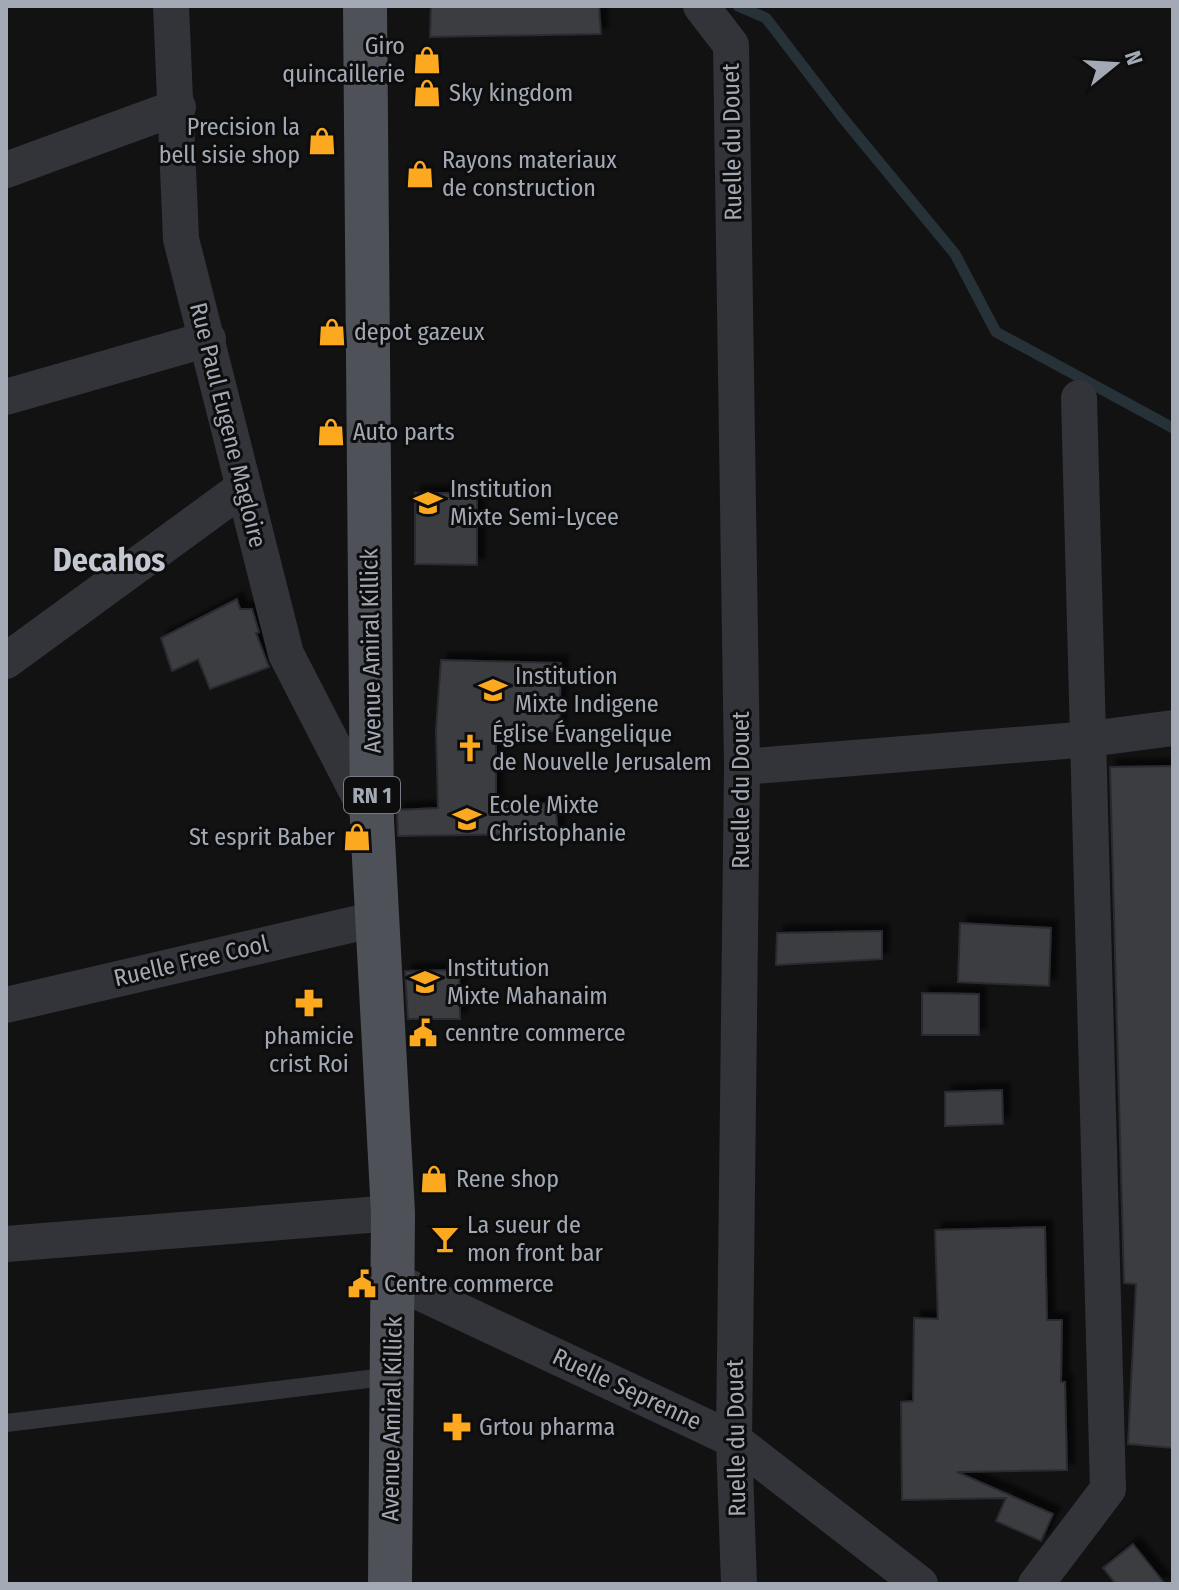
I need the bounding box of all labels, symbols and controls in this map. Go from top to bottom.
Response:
north arrow [1075,24,1155,104]
place label: Giro quincaillerie [282,32,405,88]
shop icon: Giro quincaillerie [412,45,442,75]
text: N [1119,48,1148,68]
street label: Ruelle du Douet [717,63,747,221]
shop icon: Sky kingdom [412,78,442,108]
place label: Sky kingdom [449,79,573,107]
place label: Precision la bell sisie shop [159,113,300,169]
shop icon: Precision la bell sisie shop [307,126,337,156]
place label: Rayons materiaux de construction [442,146,617,202]
shop icon: Rayons materiaux de construction [405,159,435,189]
street label: Rue Paul Eugene Magloire [184,300,272,550]
shop icon: depot gazeux [317,317,347,347]
place label: depot gazeux [354,318,485,346]
shop icon: Auto parts [316,417,346,447]
place label: Auto parts [353,418,455,446]
place label: Institution Mixte Semi-Lycee [450,475,619,531]
school or university icon: Institution Mixte Semi-Lycee [413,488,443,518]
district label: Decahos [53,541,165,579]
street label: Avenue Amiral Killick [355,547,387,754]
place label: Institution Mixte Indigene [515,662,659,718]
school or university icon: Institution Mixte Indigene [478,675,508,705]
street label: Ruelle du Douet [727,711,755,869]
place label: Église Évangelique de Nouvelle Jerusalem [492,719,712,776]
church icon: Église Évangelique de Nouvelle Jerusalem [455,733,485,763]
road number: RN 1 [344,777,400,813]
place label: Ecole Mixte Christophanie [489,791,626,847]
school or university icon: Ecole Mixte Christophanie [452,804,482,834]
shop icon: St esprit Baber [342,822,372,852]
place label: St esprit Baber [189,823,336,851]
street label: Ruelle Free Cool [111,930,271,992]
place label: Institution Mixte Mahanaim [447,954,608,1010]
school or university icon: Institution Mixte Mahanaim [410,967,440,997]
pharmacy icon: phamicie crist Roi [294,988,324,1018]
public building icon: cenntre commerce [408,1018,438,1048]
place label: cenntre commerce [445,1019,626,1047]
place label: phamicie crist Roi [264,1022,354,1078]
shop icon: Rene shop [419,1164,449,1194]
place label: Rene shop [456,1165,559,1193]
place label: La sueur de mon front bar [467,1211,603,1267]
bar icon: La sueur de mon front bar [430,1224,460,1254]
public building icon: Centre commerce [347,1269,377,1299]
place label: Centre commerce [384,1270,554,1298]
street label: Avenue Amiral Killick [376,1315,408,1522]
street label: Ruelle Seprenne [548,1342,706,1436]
street label: Ruelle du Douet [721,1359,751,1517]
pharmacy icon: Grtou pharma [442,1412,472,1442]
place label: Grtou pharma [479,1413,615,1441]

